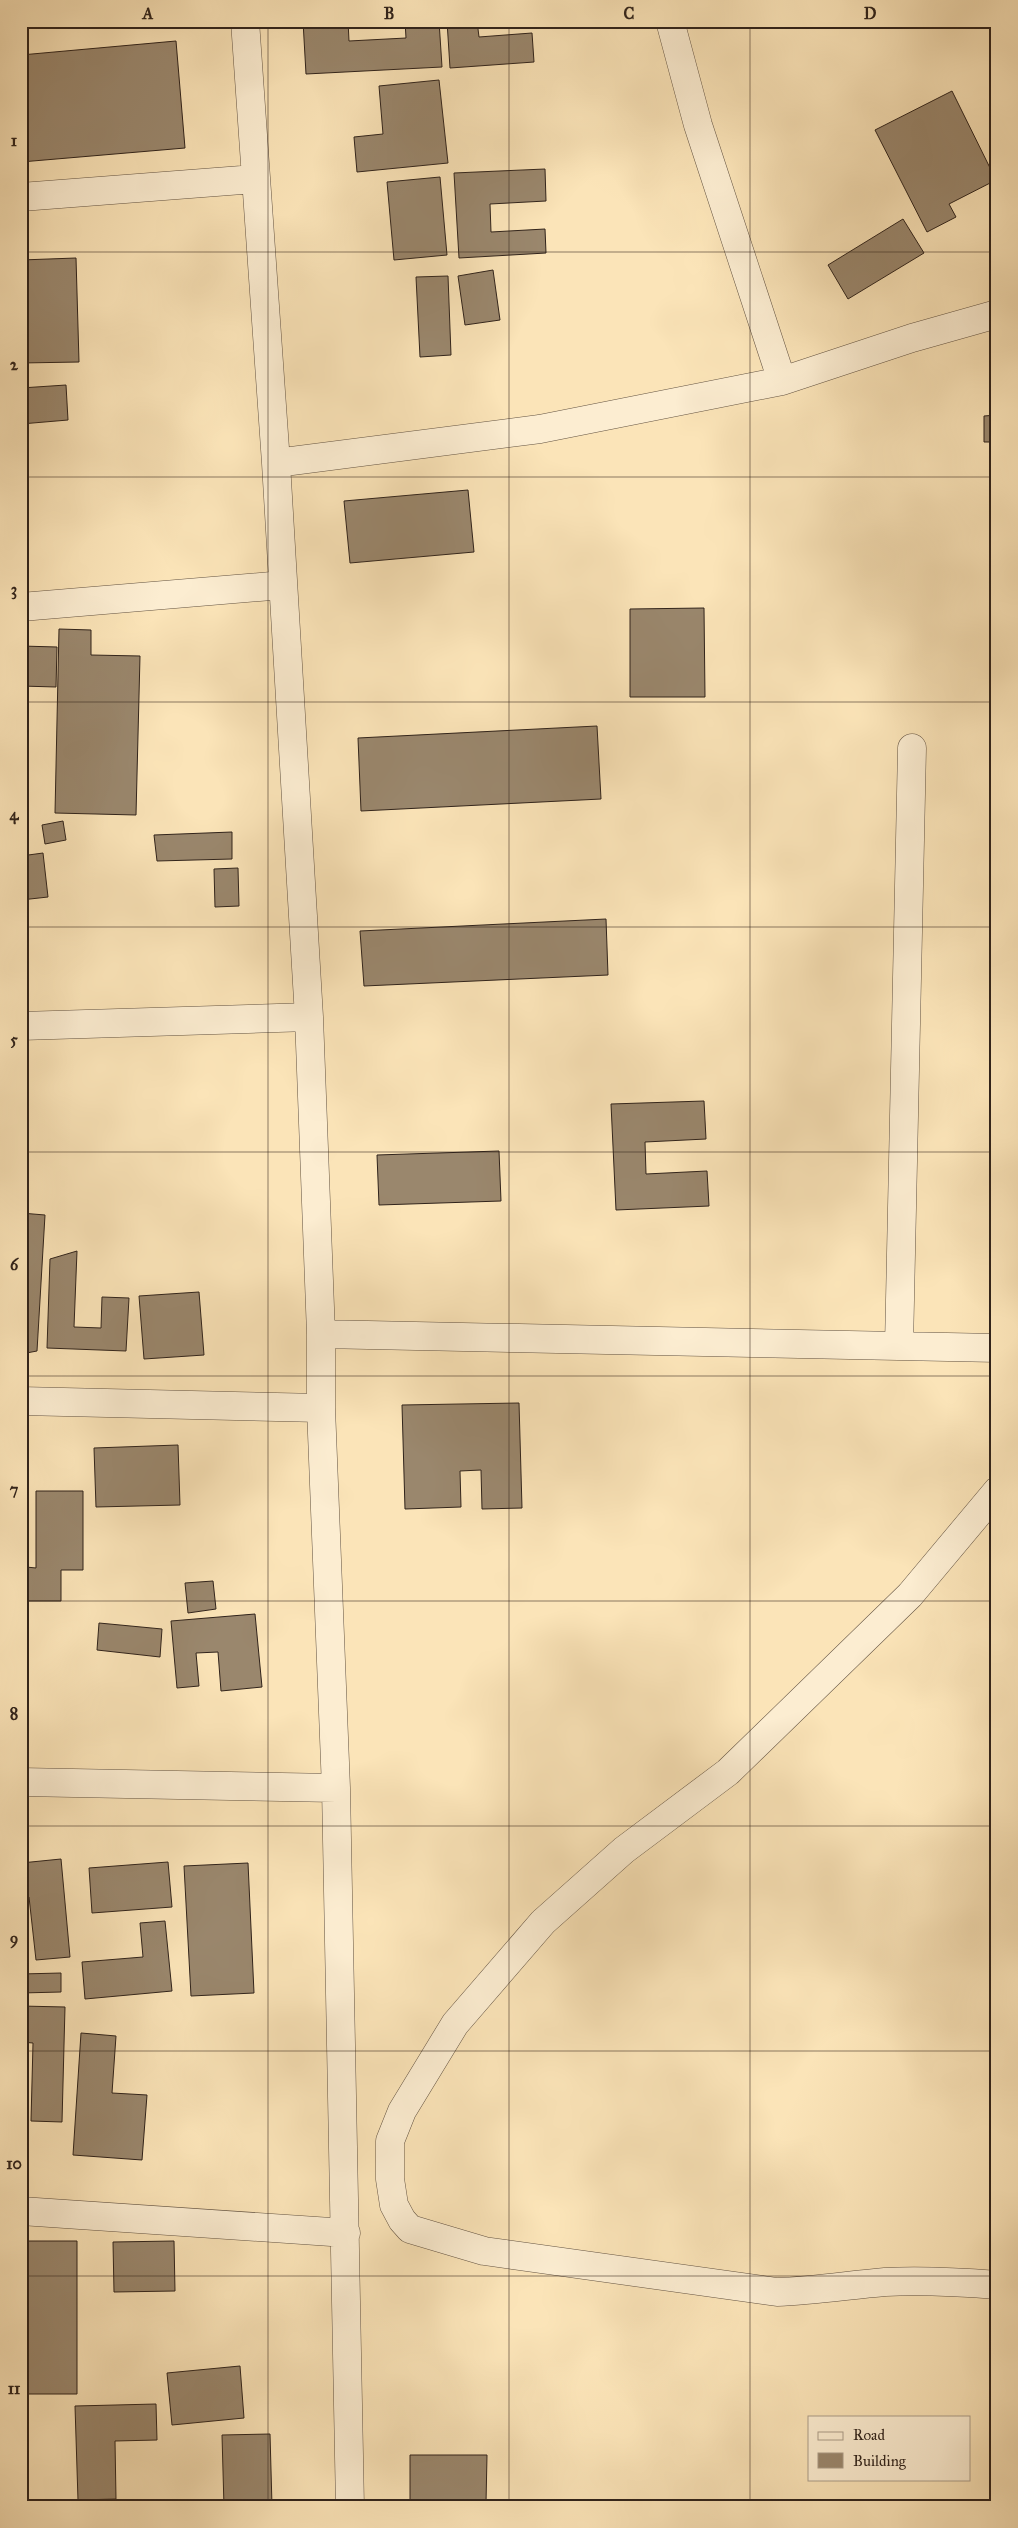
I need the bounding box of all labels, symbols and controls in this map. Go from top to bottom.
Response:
text: A [142,4,154,23]
text: B [384,4,394,23]
text: C [624,4,635,23]
text: D [864,4,877,23]
text: 1 [11,131,18,150]
text: 2 [10,355,19,374]
text: 3 [11,580,17,600]
text: 4 [10,805,20,825]
text: 5 [10,1030,18,1049]
text: 6 [10,1255,19,1274]
text: 7 [10,1480,19,1499]
text: 8 [10,1704,18,1723]
text: 9 [10,1929,18,1949]
text: 10 [6,2154,22,2173]
text: 11 [8,2379,21,2398]
legend [808,2416,970,2480]
text: Road [853,2426,885,2444]
text: Building [853,2452,907,2470]

